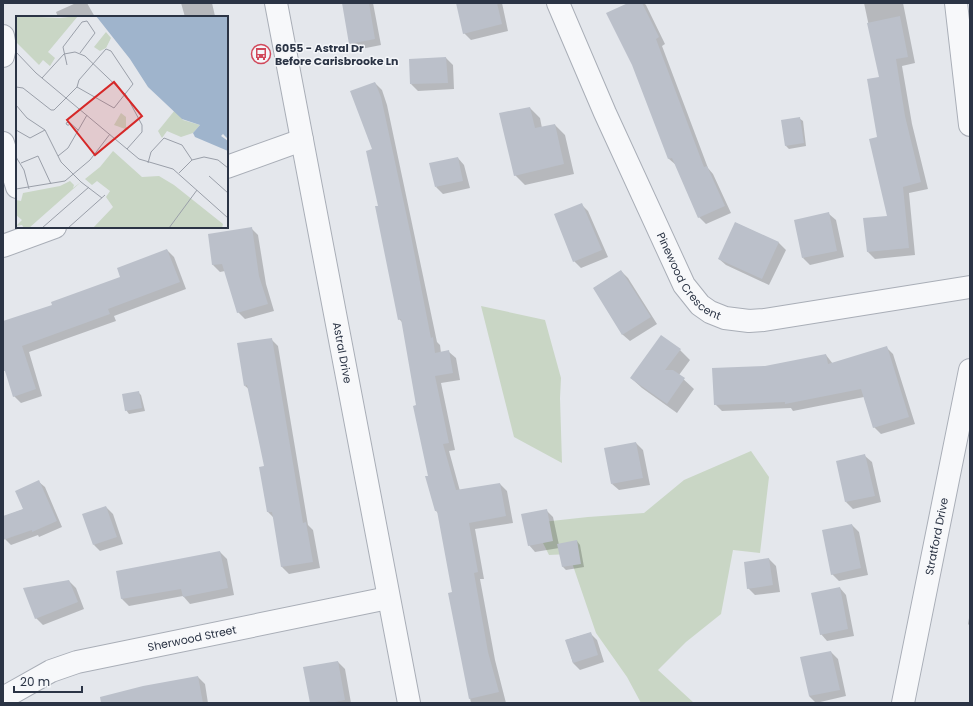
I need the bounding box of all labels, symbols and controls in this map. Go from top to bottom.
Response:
inset map [16,16,228,228]
place label: 6055 - Astral Dr Before Carisbrooke Ln [275,40,399,69]
bus stop icon: 6055 - Astral Dr Before Carisbrooke Ln [250,43,272,65]
street label: Pinewood Crescent [653,230,724,324]
street label: Astral Drive [329,321,356,385]
street label: Stratford Drive [921,496,952,577]
street label: Sherwood Street [146,621,238,655]
scale bar [14,668,82,694]
text: 20 m [20,673,50,690]

